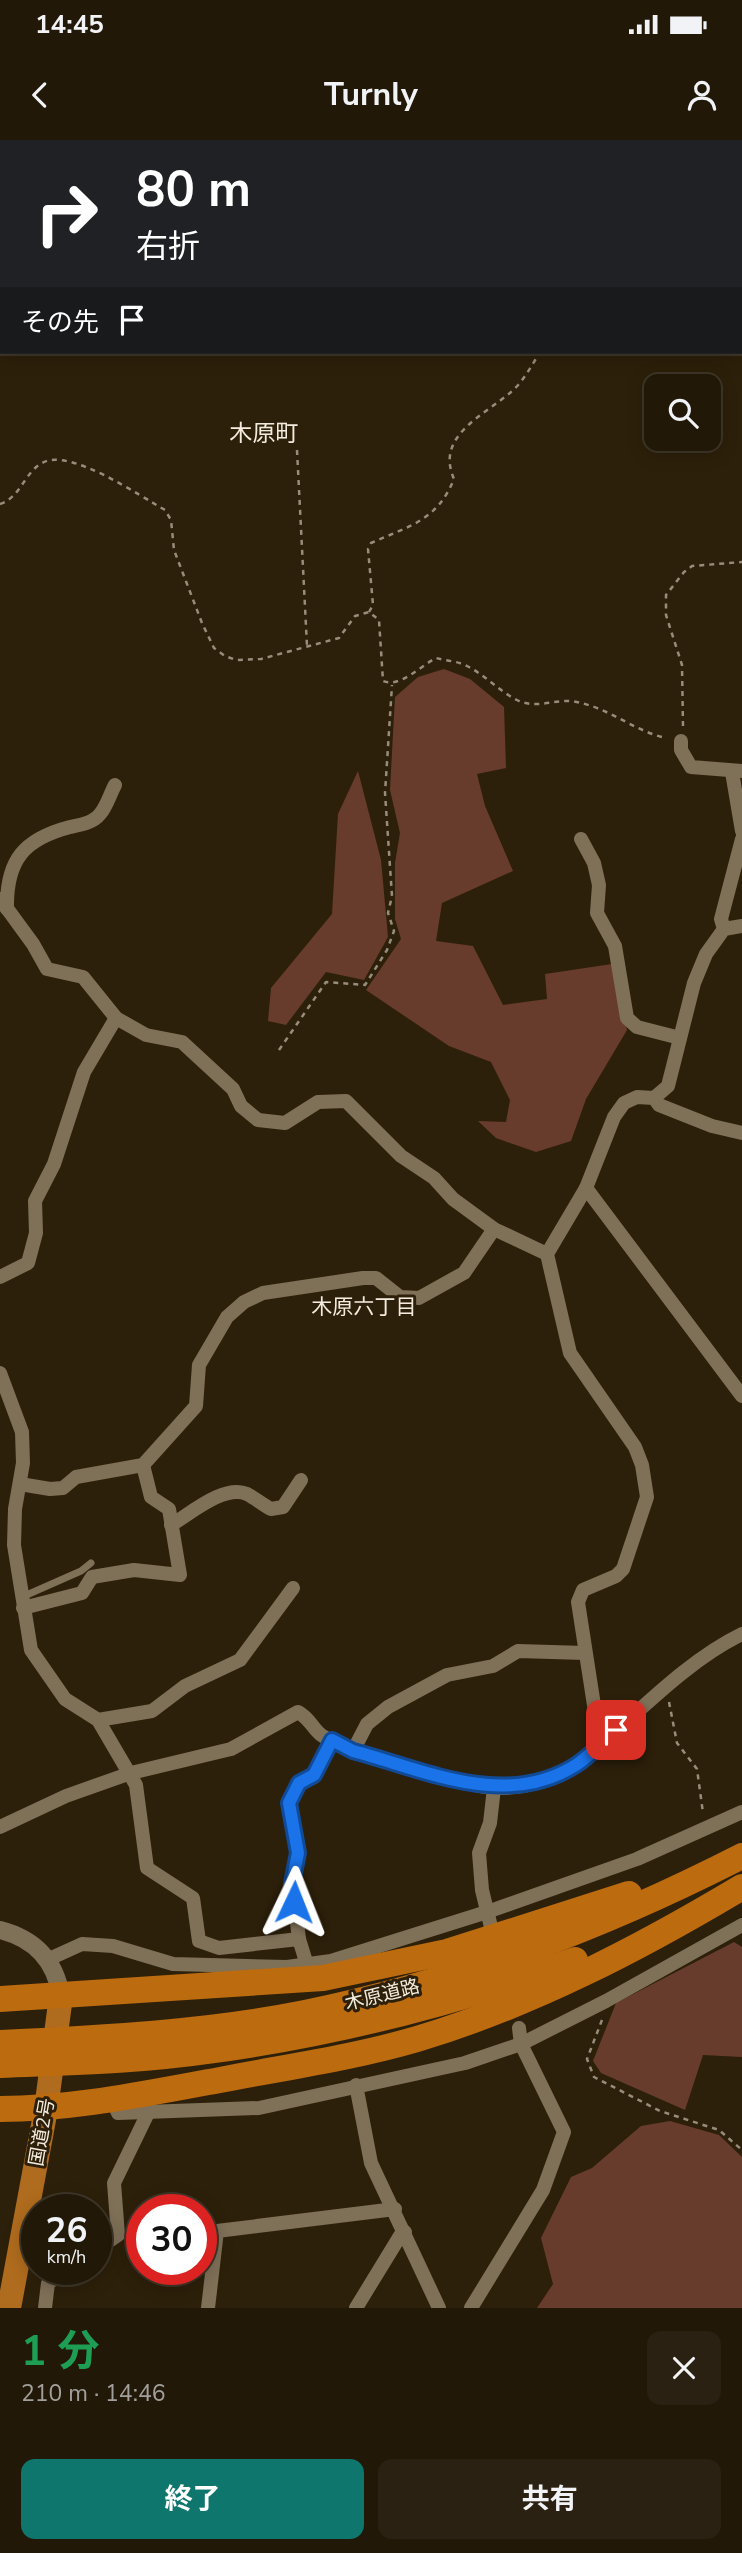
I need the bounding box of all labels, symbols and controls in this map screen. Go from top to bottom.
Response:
text: 14:45 [35,7,104,42]
text: Turnly [324,73,418,116]
icon: back [21,76,59,114]
icon: person [683,76,721,114]
text: 80 m [136,156,251,223]
icon: right [21,168,112,259]
text: 右折 [136,225,200,268]
icon: arrive [113,301,151,339]
text: その先 [21,305,99,340]
map controls [644,374,721,451]
button: search [644,374,721,451]
district label: 木原町 [230,418,299,449]
district label: 木原六丁目 [312,1293,417,1321]
pin [586,1700,646,1760]
icon: arrive [597,1711,635,1749]
position arrow [257,1865,331,1939]
street label: 木原道路 [342,1973,422,2017]
street label: 国道2号 [23,2096,61,2168]
speed limit sign: 30 [126,2194,217,2285]
text: 26 [45,2207,88,2254]
text: km/h [47,2245,86,2269]
text: 1 分 [21,2323,100,2380]
button: close [647,2331,721,2405]
text: 210 m · 14:46 [21,2378,166,2409]
button: 終了 [21,2459,364,2539]
button: 共有 [378,2459,721,2539]

